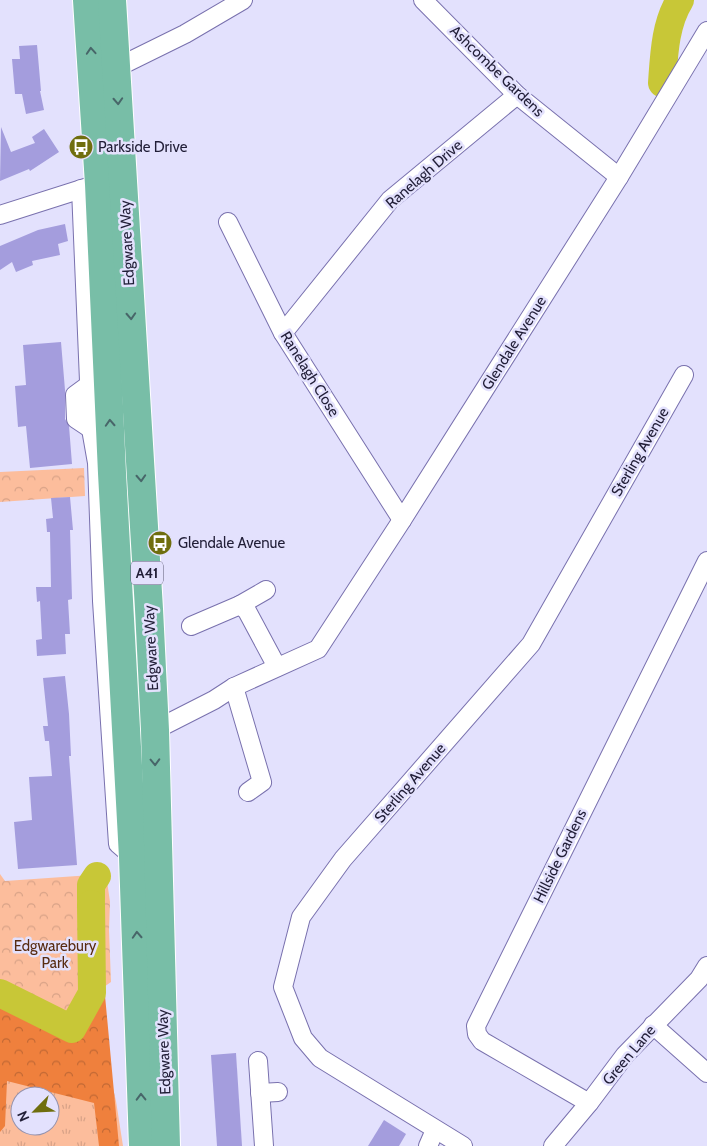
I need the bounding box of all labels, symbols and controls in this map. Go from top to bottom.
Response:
street label: Ashcombe Gardens [446,22,548,120]
one-way arrow [85,47,96,55]
one-way arrow [113,97,124,105]
bus stop icon: Parkside Drive [68,134,94,160]
street label: Ranelagh Drive [382,136,466,212]
place label: Parkside Drive [98,138,188,156]
street label: Edgware Way [116,199,138,286]
street label: Glendale Avenue [478,293,550,393]
one-way arrow [126,312,137,320]
street label: Ranelagh Close [277,328,343,420]
street label: Sterling Avenue [607,404,673,500]
one-way arrow [104,419,115,427]
one-way arrow [136,474,147,482]
bus stop icon: Glendale Avenue [147,530,173,556]
place label: Glendale Avenue [178,534,285,552]
road number: A41 [131,562,163,584]
street label: Edgware Way [140,604,162,691]
street label: Sterling Avenue [371,739,450,826]
one-way arrow [150,759,161,767]
street label: Hillside Gardens [530,806,590,906]
one-way arrow [131,931,142,939]
park label: Edgwarebury Park [14,937,97,972]
street label: Edgware Way [153,1009,174,1095]
street label: Green Lane [599,1021,659,1089]
north arrow [10,1086,60,1136]
one-way arrow [136,1093,146,1101]
text: N [13,1108,33,1124]

